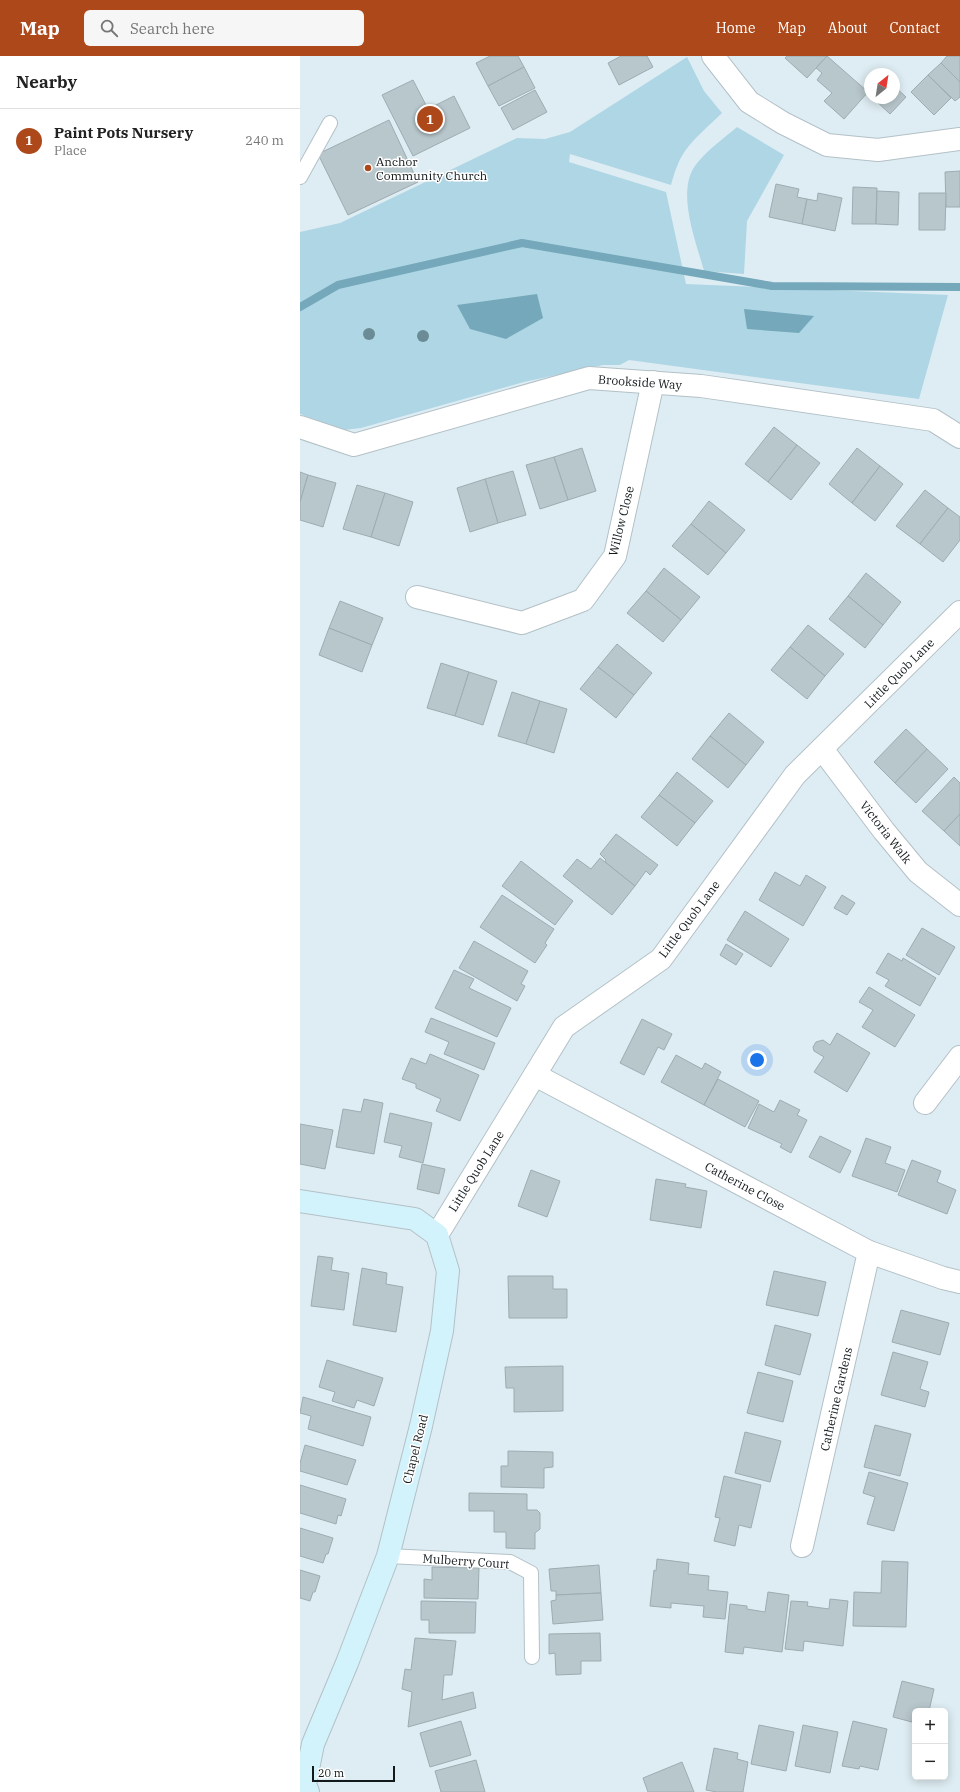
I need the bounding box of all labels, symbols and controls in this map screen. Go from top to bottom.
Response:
search box [84,10,364,46]
text: Map [20,16,60,40]
icon: search [98,17,120,39]
text: Search here [130,19,214,38]
text: Home [716,19,755,37]
text: Map [777,19,806,37]
text: About [828,19,867,37]
text: Contact [889,19,940,37]
north arrow [864,68,900,104]
text: Nearby [16,71,77,93]
pin: 1 [417,104,443,134]
text: Paint Pots Nursery [54,123,193,142]
text: 1 [25,132,33,149]
text: 240 m [245,132,284,149]
text: Place [54,142,87,159]
place label: Anchor Community Church [376,154,488,183]
marker: Anchor Community Church [363,163,373,173]
street label: Brookside Way [598,372,683,392]
street label: Willow Close [605,484,637,558]
street label: Little Quob Lane [861,635,937,711]
street label: Victoria Walk [857,798,915,866]
street label: Little Quob Lane [655,878,723,960]
your location [747,1050,767,1070]
street label: Little Quob Lane [445,1128,507,1214]
street label: Catherine Close [702,1159,788,1213]
street label: Catherine Gardens [817,1345,855,1452]
street label: Chapel Road [399,1413,431,1485]
street label: Mulberry Court [422,1550,510,1572]
map controls [912,1708,948,1780]
button: + [912,1708,948,1744]
button: − [912,1744,948,1780]
scale bar [312,1764,395,1783]
text: 20 m [318,1766,344,1780]

